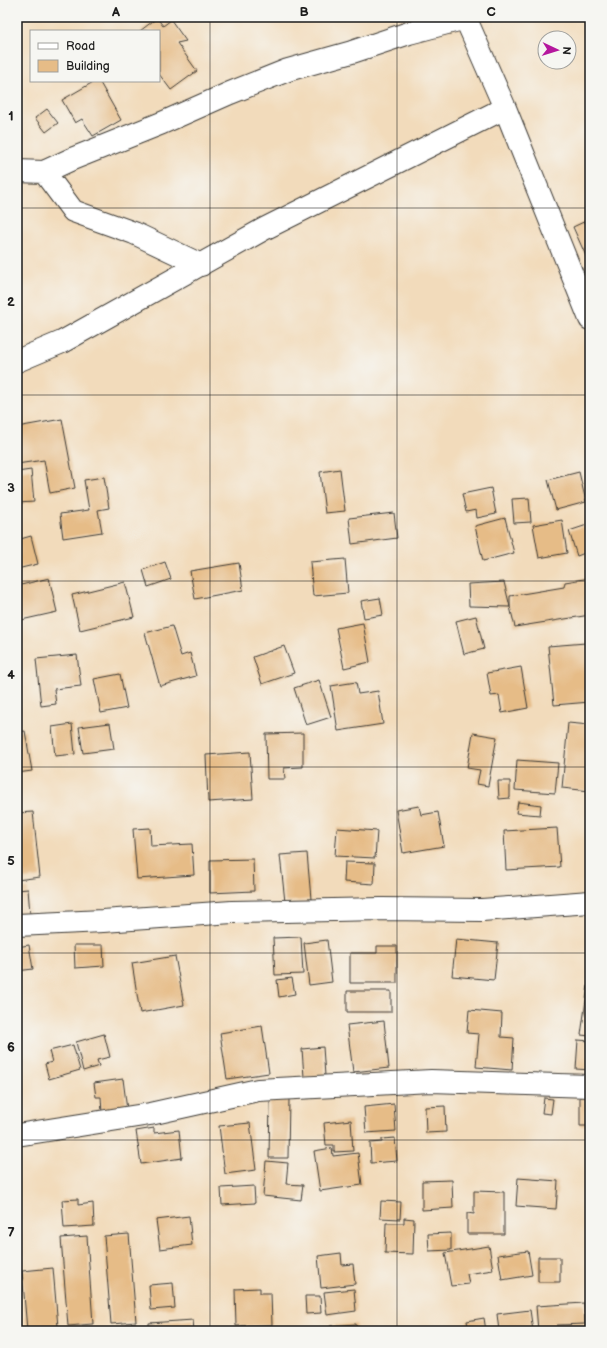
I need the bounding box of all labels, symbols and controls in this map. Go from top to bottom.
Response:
text: A [111,4,120,20]
text: B [299,4,309,20]
text: C [486,4,496,20]
legend [30,30,160,82]
north arrow [537,30,577,70]
text: Road [66,39,95,54]
text: N [560,46,573,55]
text: Building [66,59,110,74]
text: 1 [8,108,14,124]
text: 2 [7,294,15,310]
text: 3 [7,480,15,496]
text: 4 [7,667,15,683]
text: 5 [7,853,15,869]
text: 6 [7,1039,15,1055]
text: 7 [7,1225,15,1241]

